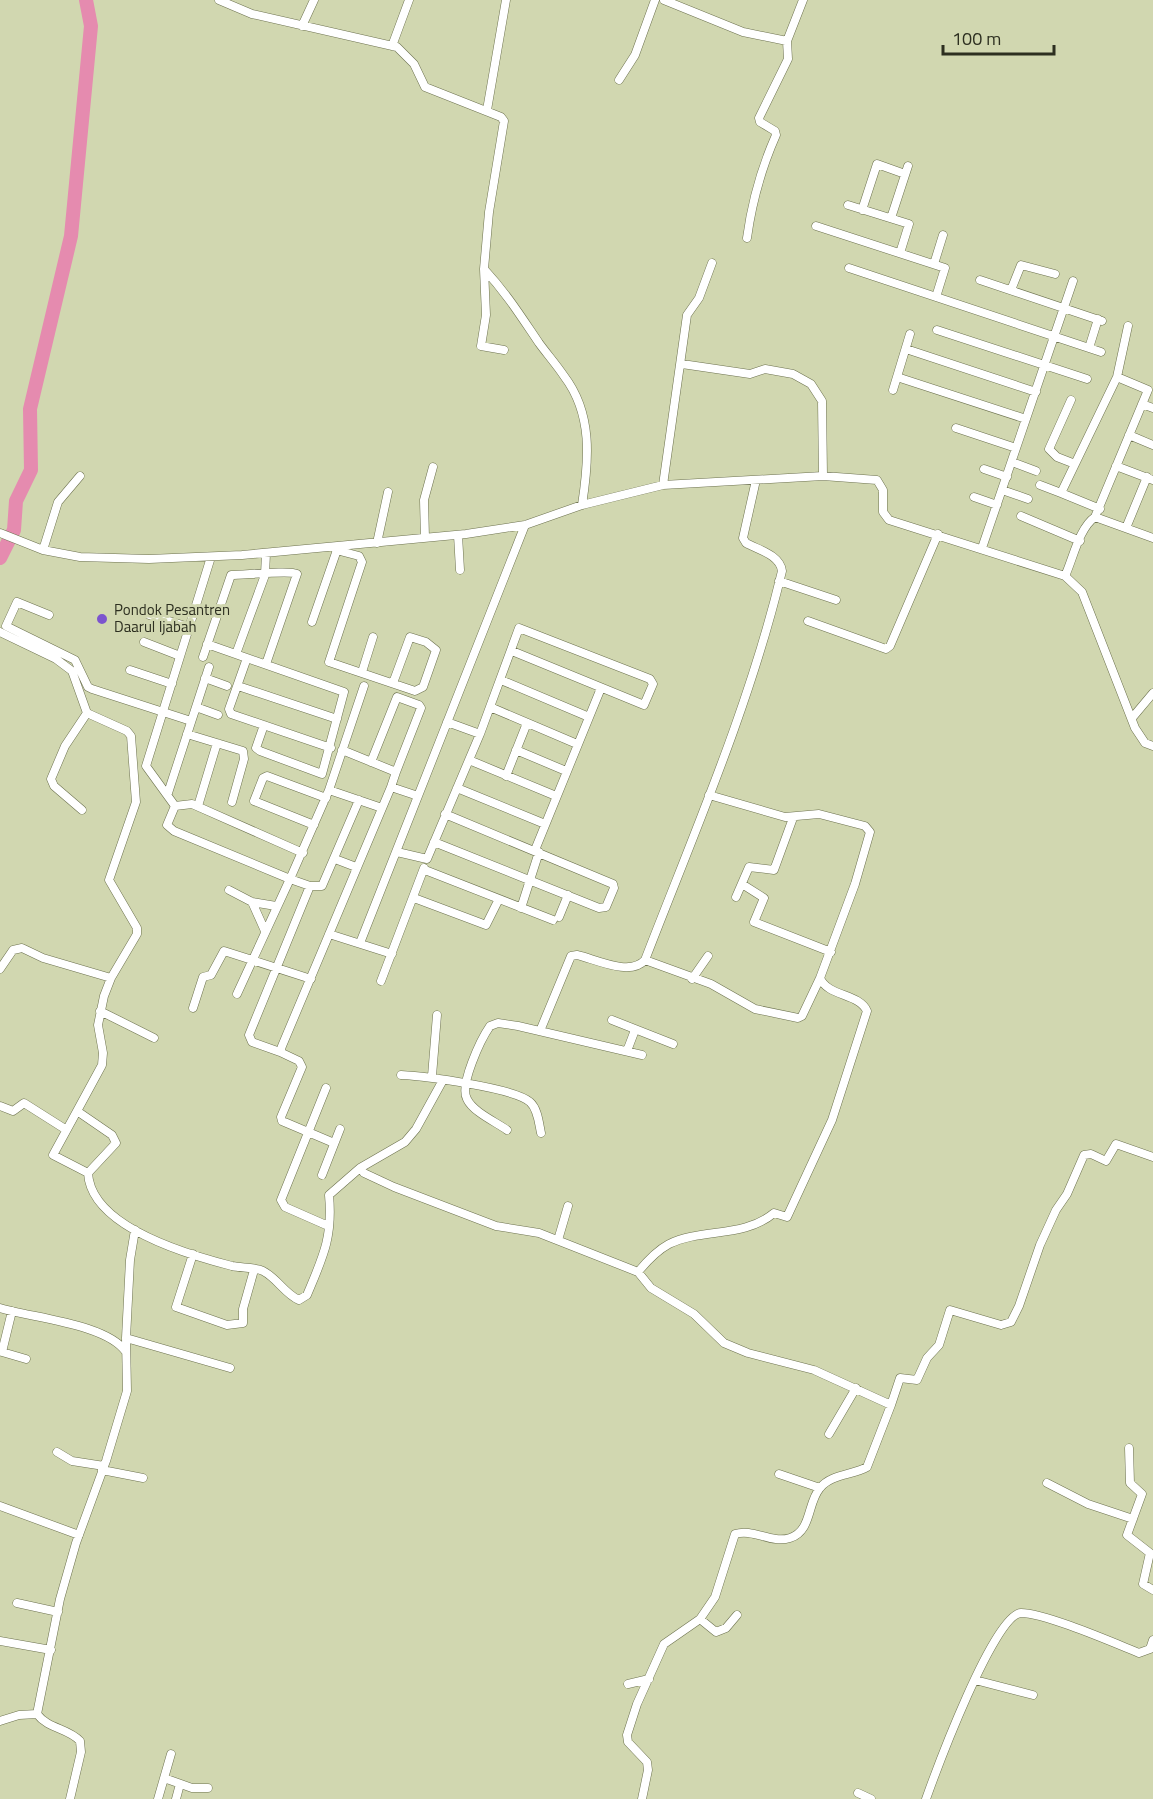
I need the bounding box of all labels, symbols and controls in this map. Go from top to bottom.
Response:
scale bar [943,18,1054,56]
text: 100 m [952,25,1001,52]
place label: Pondok Pesantren Daarul Ijabah [114,598,230,638]
marker: Pondok Pesantren Daarul Ijabah [95,612,109,626]

